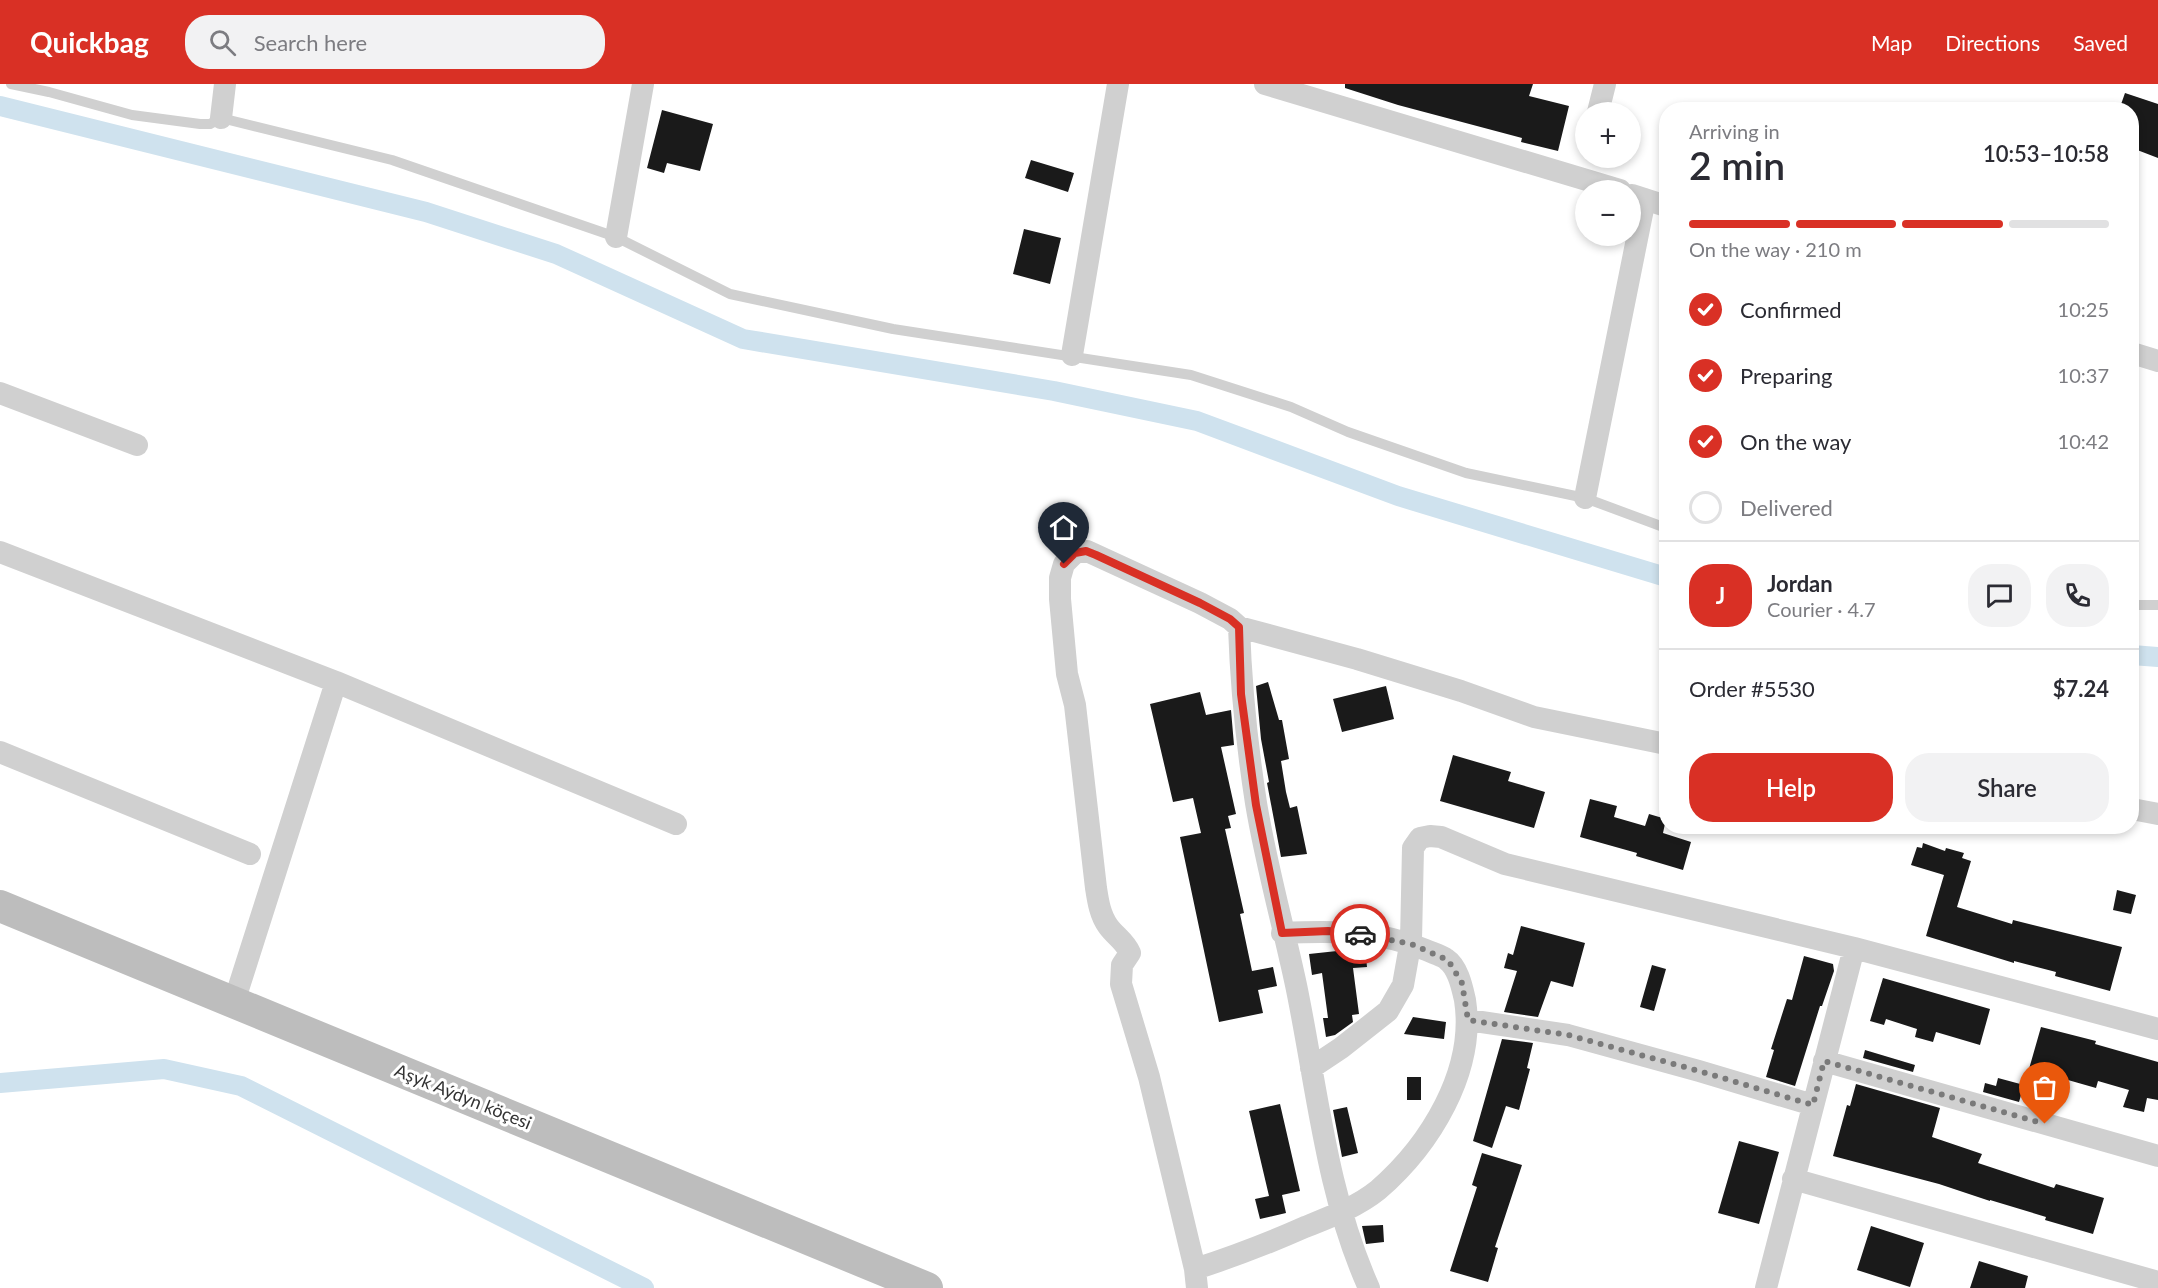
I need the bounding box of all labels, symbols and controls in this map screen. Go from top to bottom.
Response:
search box [185,15,605,69]
text: Quickbag [30,25,149,59]
icon: search [206,26,239,59]
text: Search here [254,29,367,56]
text: Map [1871,30,1912,55]
text: Directions [1945,30,2040,55]
text: Saved [2073,30,2128,55]
map controls [1575,102,1641,246]
button: + [1575,102,1641,168]
text: Arriving in [1689,119,1780,143]
text: 10:53–10:58 [1983,140,2109,167]
text: 2 min [1689,142,1785,188]
button: − [1575,180,1641,246]
text: On the way · 210 m [1689,237,1862,261]
icon: check [1689,293,1722,326]
text: Confirmed [1740,296,1842,323]
text: 10:25 [2058,297,2109,321]
icon: check [1689,359,1722,392]
text: Preparing [1740,362,1832,389]
text: 10:37 [2058,363,2109,387]
icon: check [1689,425,1722,458]
text: On the way [1740,428,1851,455]
text: 10:42 [2058,429,2109,453]
text: Delivered [1740,494,1833,521]
pin [1038,502,1089,564]
icon: home [1047,511,1080,544]
button: chat [1968,564,2031,627]
button: phone [2046,564,2109,627]
text: Jordan [1767,570,1833,597]
text: J [1716,582,1725,609]
text: Courier · 4.7 [1767,597,1876,621]
text: Order #5530 [1689,675,1815,702]
text: $7.24 [2053,675,2109,702]
button: Help [1689,753,1893,822]
button: Share [1905,753,2109,822]
courier [1330,904,1390,964]
icon: car [1344,918,1377,951]
street label: Aşyk Aýdyn köçesi [392,1059,535,1134]
pin [2019,1062,2070,1124]
icon: bag [2028,1071,2061,1104]

